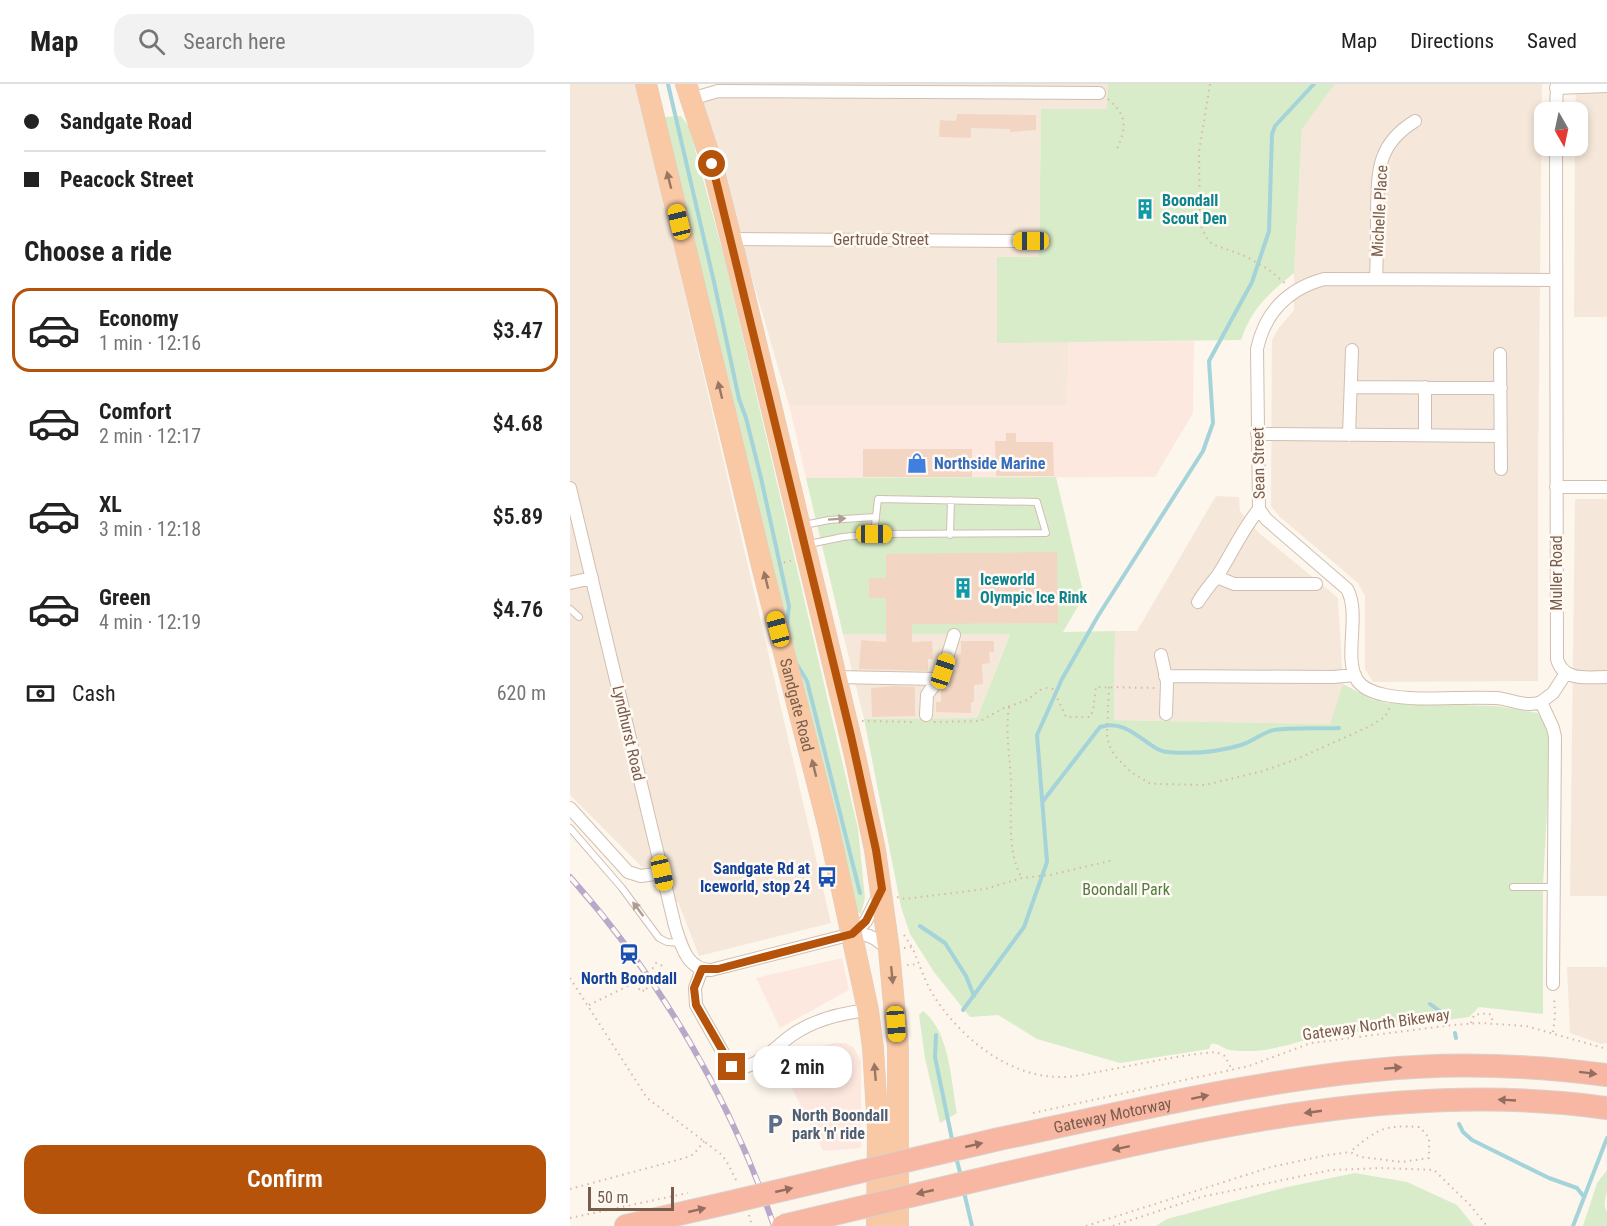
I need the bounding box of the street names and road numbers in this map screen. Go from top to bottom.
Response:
street label: Michelle Place [1368,165,1391,257]
street label: Gertrude Street [833,230,929,249]
street label: Sean Street [1248,426,1269,499]
street label: Muller Road [1547,535,1566,611]
street label: Sandgate Road [776,656,818,753]
street label: Lyndhurst Road [608,684,649,783]
street label: Gateway North Bikeway [1301,1005,1451,1044]
street label: Gateway Motorway [1052,1093,1173,1137]

